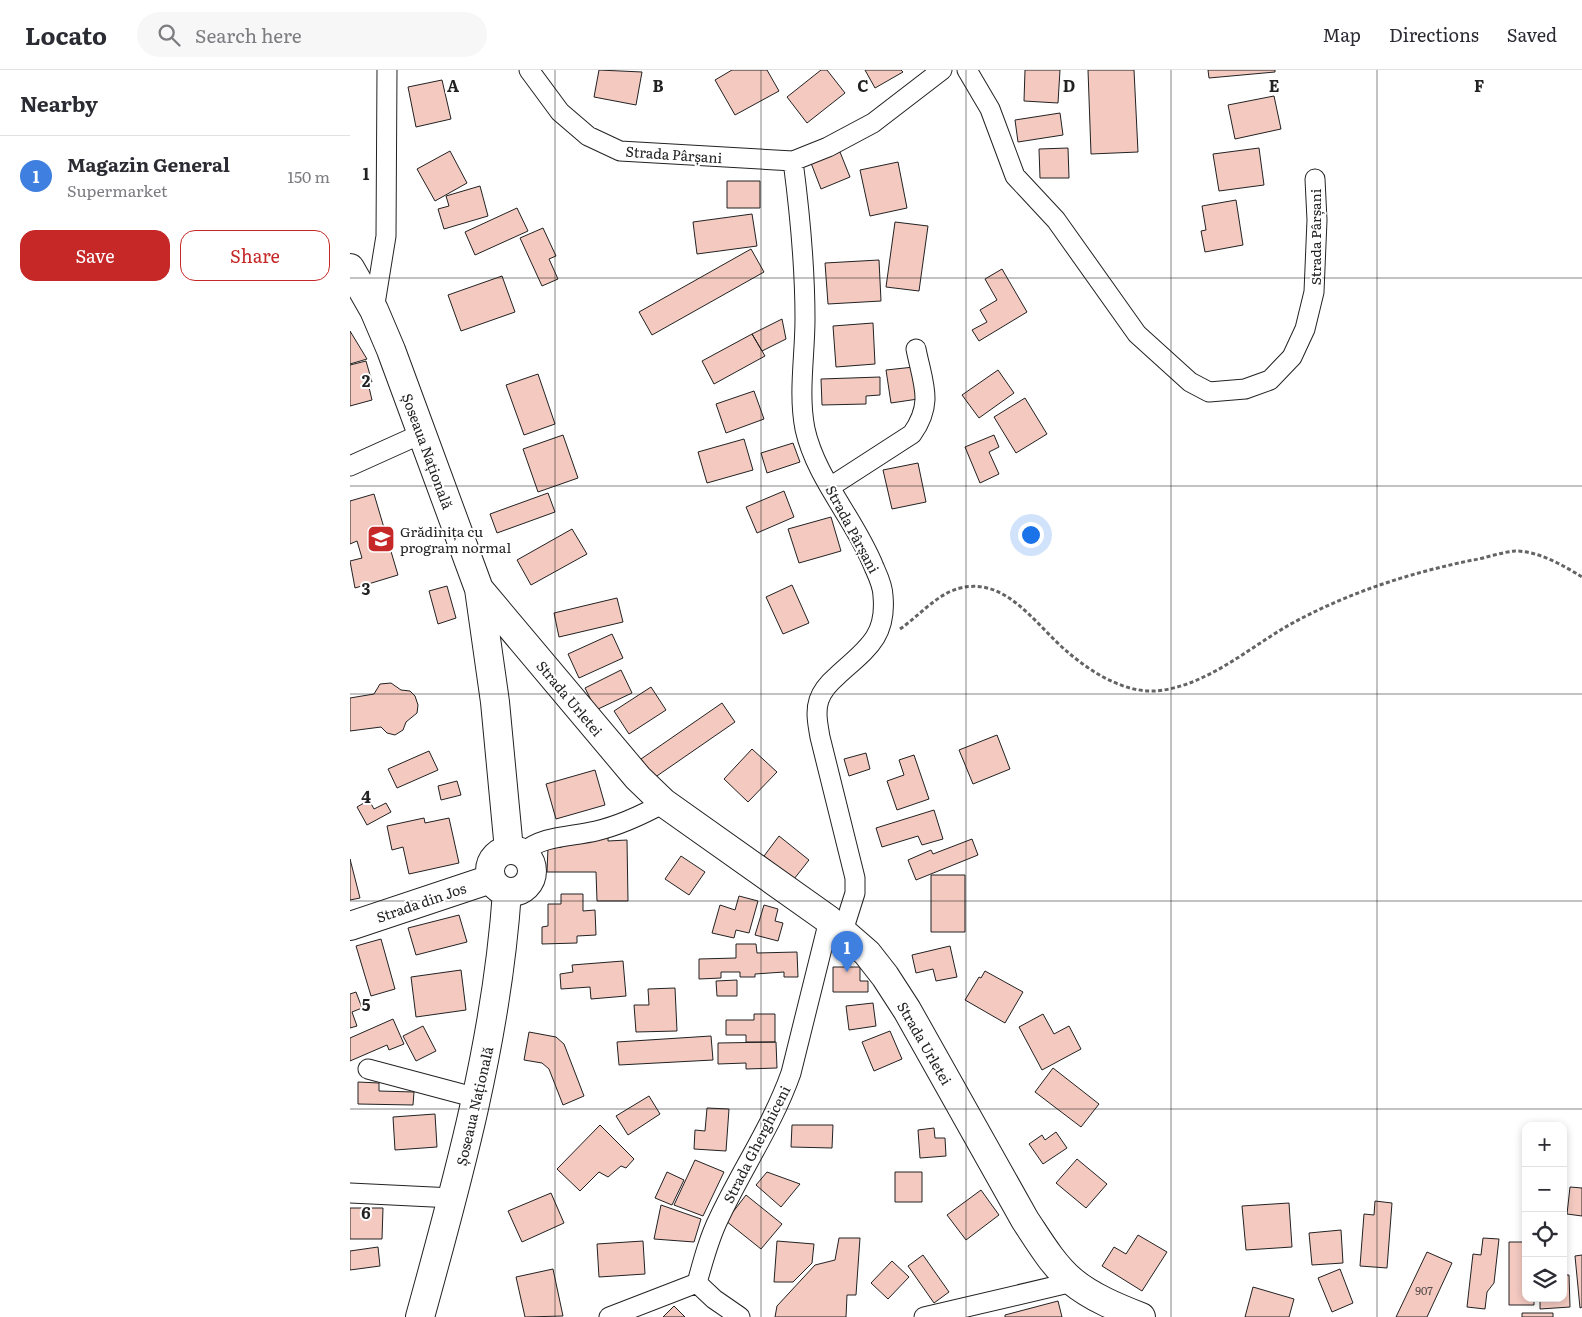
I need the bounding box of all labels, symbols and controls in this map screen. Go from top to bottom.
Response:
search box [137,12,487,57]
text: Locato [25,17,107,52]
icon: search [155,21,183,49]
text: Search here [195,21,302,49]
text: Map [1323,21,1361,48]
text: Directions [1389,21,1479,48]
text: Saved [1507,21,1557,48]
text: A [447,73,459,97]
text: B [652,73,664,97]
text: C [857,73,869,97]
text: D [1063,73,1075,97]
text: E [1269,73,1280,97]
text: F [1474,73,1484,97]
text: Nearby [20,87,98,118]
street label: Strada Pârșani [625,141,723,167]
text: Magazin General [67,150,230,178]
text: 1 [363,161,370,185]
text: 1 [33,164,39,188]
text: 150 m [287,164,330,188]
text: Supermarket [67,178,167,202]
street label: Strada Pârșani [1305,188,1325,285]
button: Save [20,230,170,281]
button: Share [180,230,330,281]
text: 2 [362,368,371,392]
street label: Șoseaua Națională [398,390,458,512]
street label: Strada Pârșani [821,482,885,577]
place label: Grădinița cu program normal [400,521,511,557]
your location [1018,522,1044,548]
school or university icon: Grădinița cu program normal [366,524,396,554]
text: 3 [362,576,371,600]
street label: Strada Urletei [532,656,608,740]
text: 4 [361,784,371,808]
street label: Strada din Jos [374,877,468,927]
pin: 1 [831,931,863,972]
text: 5 [362,992,371,1016]
street label: Strada Urletei [893,998,957,1089]
street label: Șoseaua Națională [451,1044,498,1168]
street label: Strada Gherghiceni [718,1081,794,1206]
map controls [1522,1122,1567,1302]
button: + [1522,1122,1567,1167]
button: − [1522,1167,1567,1212]
text: 6 [361,1200,371,1224]
button: locate [1522,1212,1567,1257]
button: layers [1522,1257,1567,1302]
house number: 907 [1415,1282,1433,1298]

